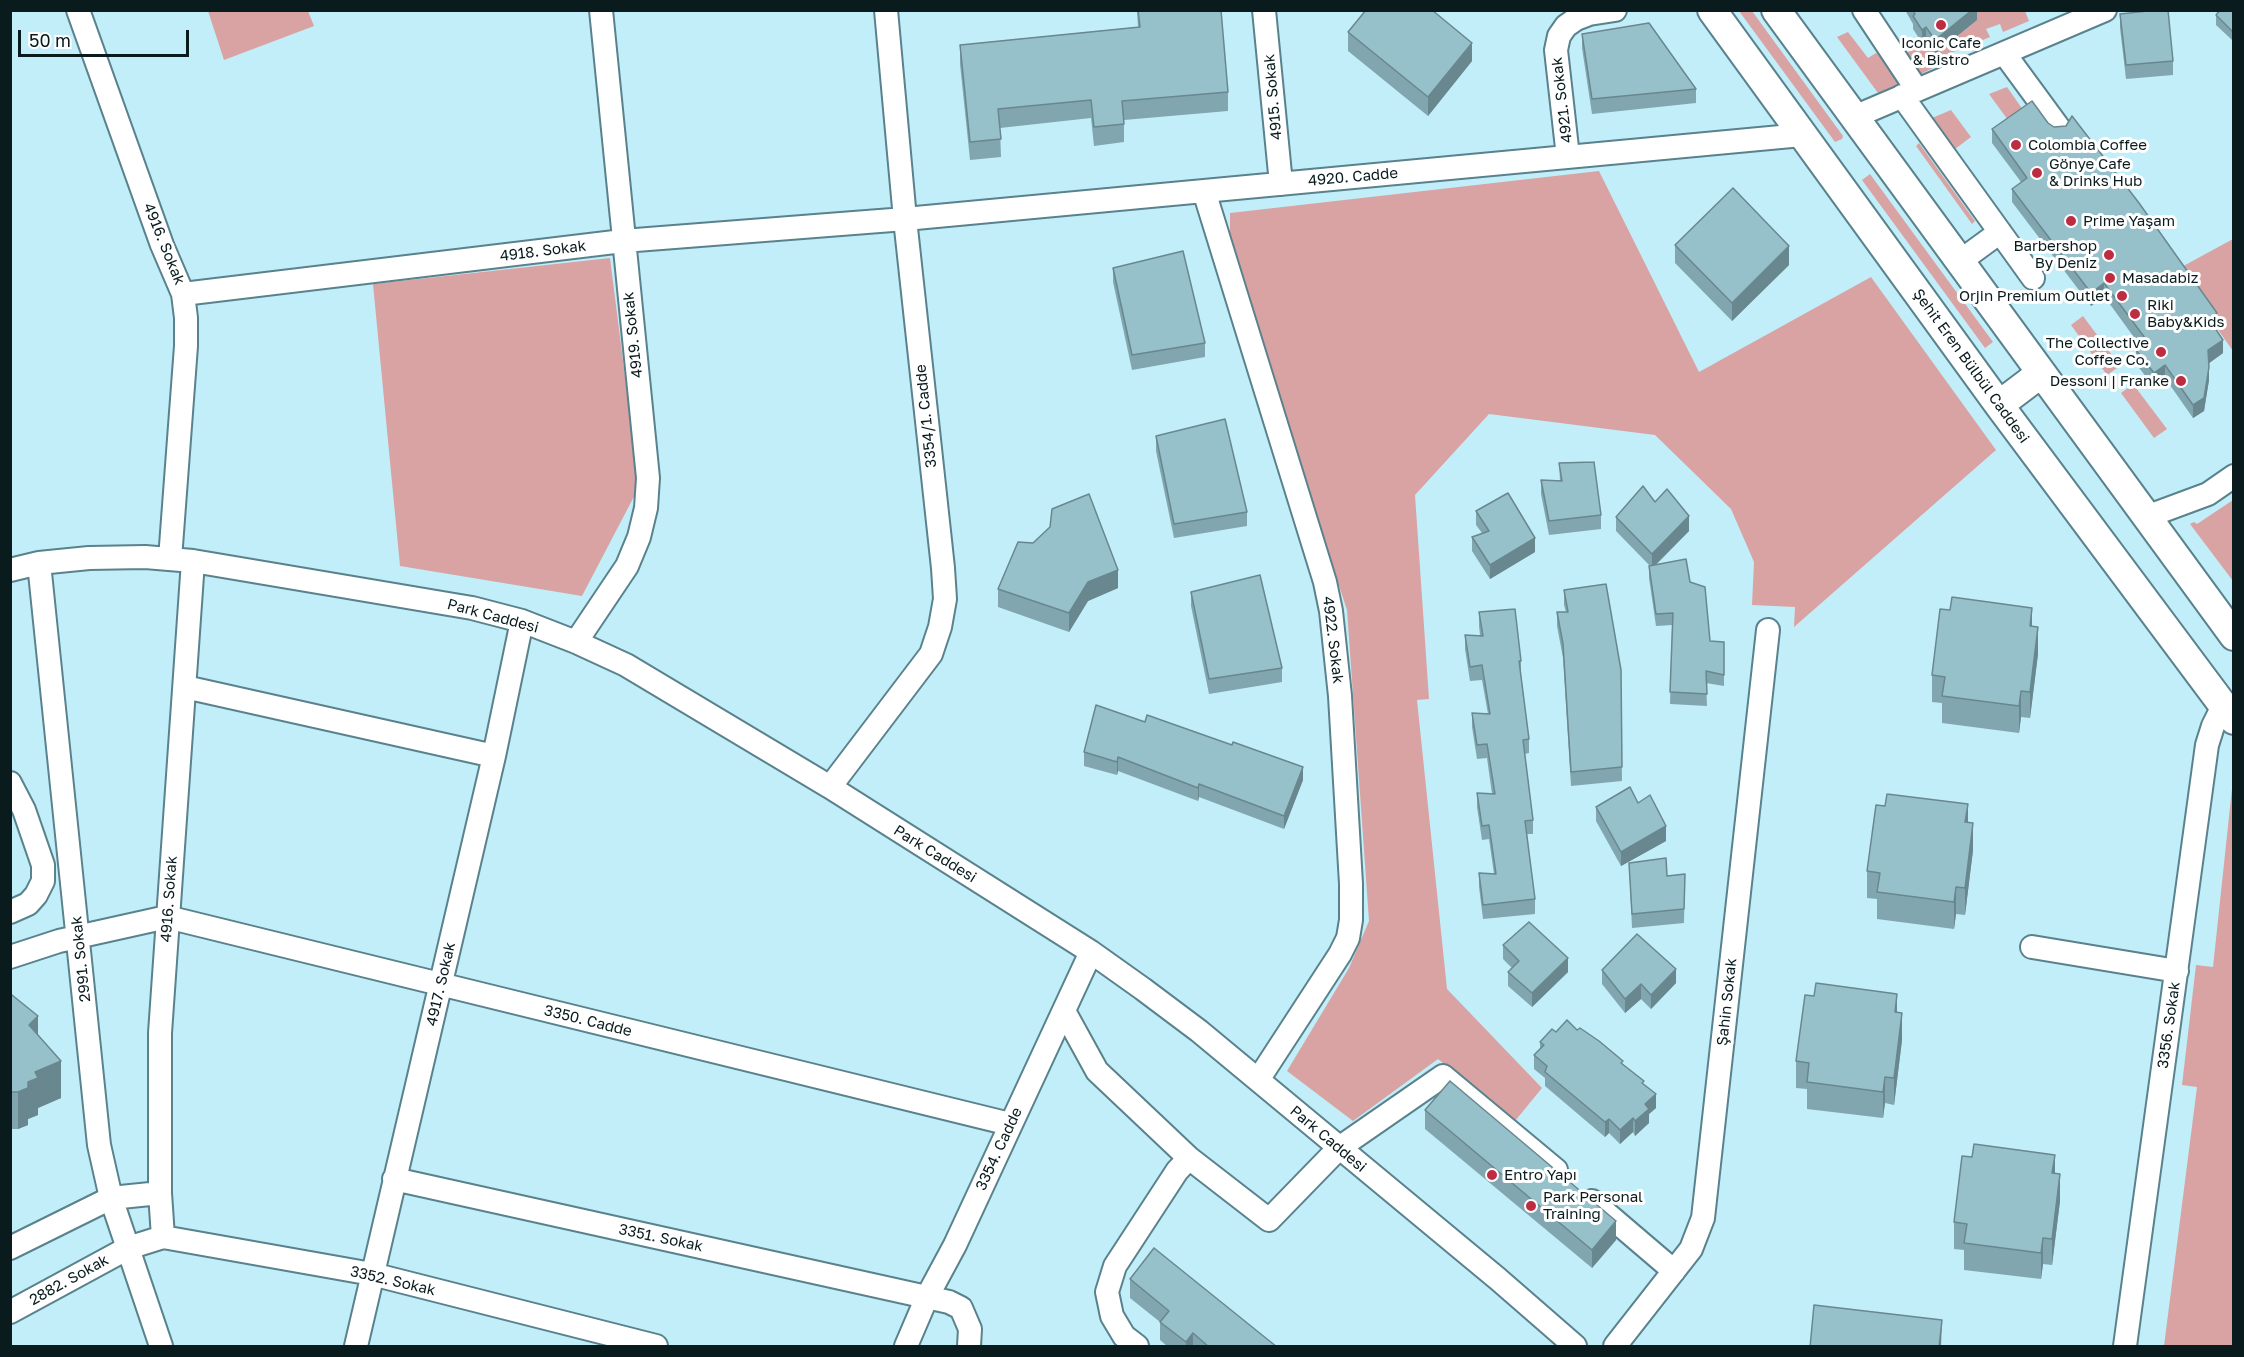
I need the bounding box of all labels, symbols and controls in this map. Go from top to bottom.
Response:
scale bar [21,18,192,56]
marker: Iconic Cafe & Bistro [1934,18,1948,32]
text: 50 m [29,29,71,51]
place label: Iconic Cafe & Bistro [1901,34,1981,69]
street label: 4915. Sokak [1260,53,1286,141]
street label: 4921. Sokak [1548,56,1576,144]
place label: Colombia Coffee [2028,136,2147,154]
marker: Colombia Coffee [2009,138,2023,152]
place label: Gönye Cafe & Drinks Hub [2049,155,2142,190]
street label: 4920. Cadde [1307,164,1399,190]
marker: Gönye Cafe & Drinks Hub [2030,166,2044,180]
street label: 4916. Sokak [139,200,189,288]
place label: Prime Yaşam [2083,212,2175,230]
marker: Prime Yaşam [2064,214,2078,228]
street label: 4918. Sokak [499,237,587,265]
place label: Barbershop By Deniz [2013,237,2097,272]
marker: Barbershop By Deniz [2102,248,2116,262]
place label: Masadabiz [2122,269,2198,287]
marker: Masadabiz [2103,271,2117,285]
street label: Şehit Eren Bülbül Caddesi [1909,285,2033,447]
place label: Orjin Premium Outlet [1959,287,2110,305]
marker: Orjin Premium Outlet [2115,289,2129,303]
street label: 4919. Sokak [620,291,646,379]
place label: Riki Baby&Kids [2147,296,2224,331]
marker: Riki Baby&Kids [2128,307,2142,321]
place label: The Collective Coffee Co. [2046,334,2149,369]
marker: The Collective Coffee Co. [2154,345,2168,359]
street label: 3354/1. Cadde [912,363,940,469]
place label: Dessoni | Franke [2050,372,2169,390]
marker: Dessoni | Franke [2174,374,2188,388]
street label: Park Caddesi [445,595,541,637]
street label: 4922. Sokak [1319,595,1347,685]
street label: Park Caddesi [890,821,980,887]
street label: 4916. Sokak [157,855,181,943]
street label: 2991. Sokak [68,915,94,1003]
street label: 4917. Sokak [423,940,459,1028]
street label: Şahin Sokak [1713,957,1741,1047]
street label: 3356. Sokak [2154,980,2184,1070]
street label: 3350. Cadde [542,1001,634,1041]
street label: Park Caddesi [1286,1102,1370,1176]
street label: 3354. Cadde [972,1105,1026,1193]
place label: Entro Yapı [1504,1166,1577,1184]
marker: Entro Yapı [1485,1168,1499,1182]
place label: Park Personal Training [1543,1188,1643,1223]
marker: Park Personal Training [1524,1199,1538,1213]
street label: 3351. Sokak [617,1220,705,1256]
street label: 2882. Sokak [26,1251,112,1309]
street label: 3352. Sokak [349,1262,437,1300]

